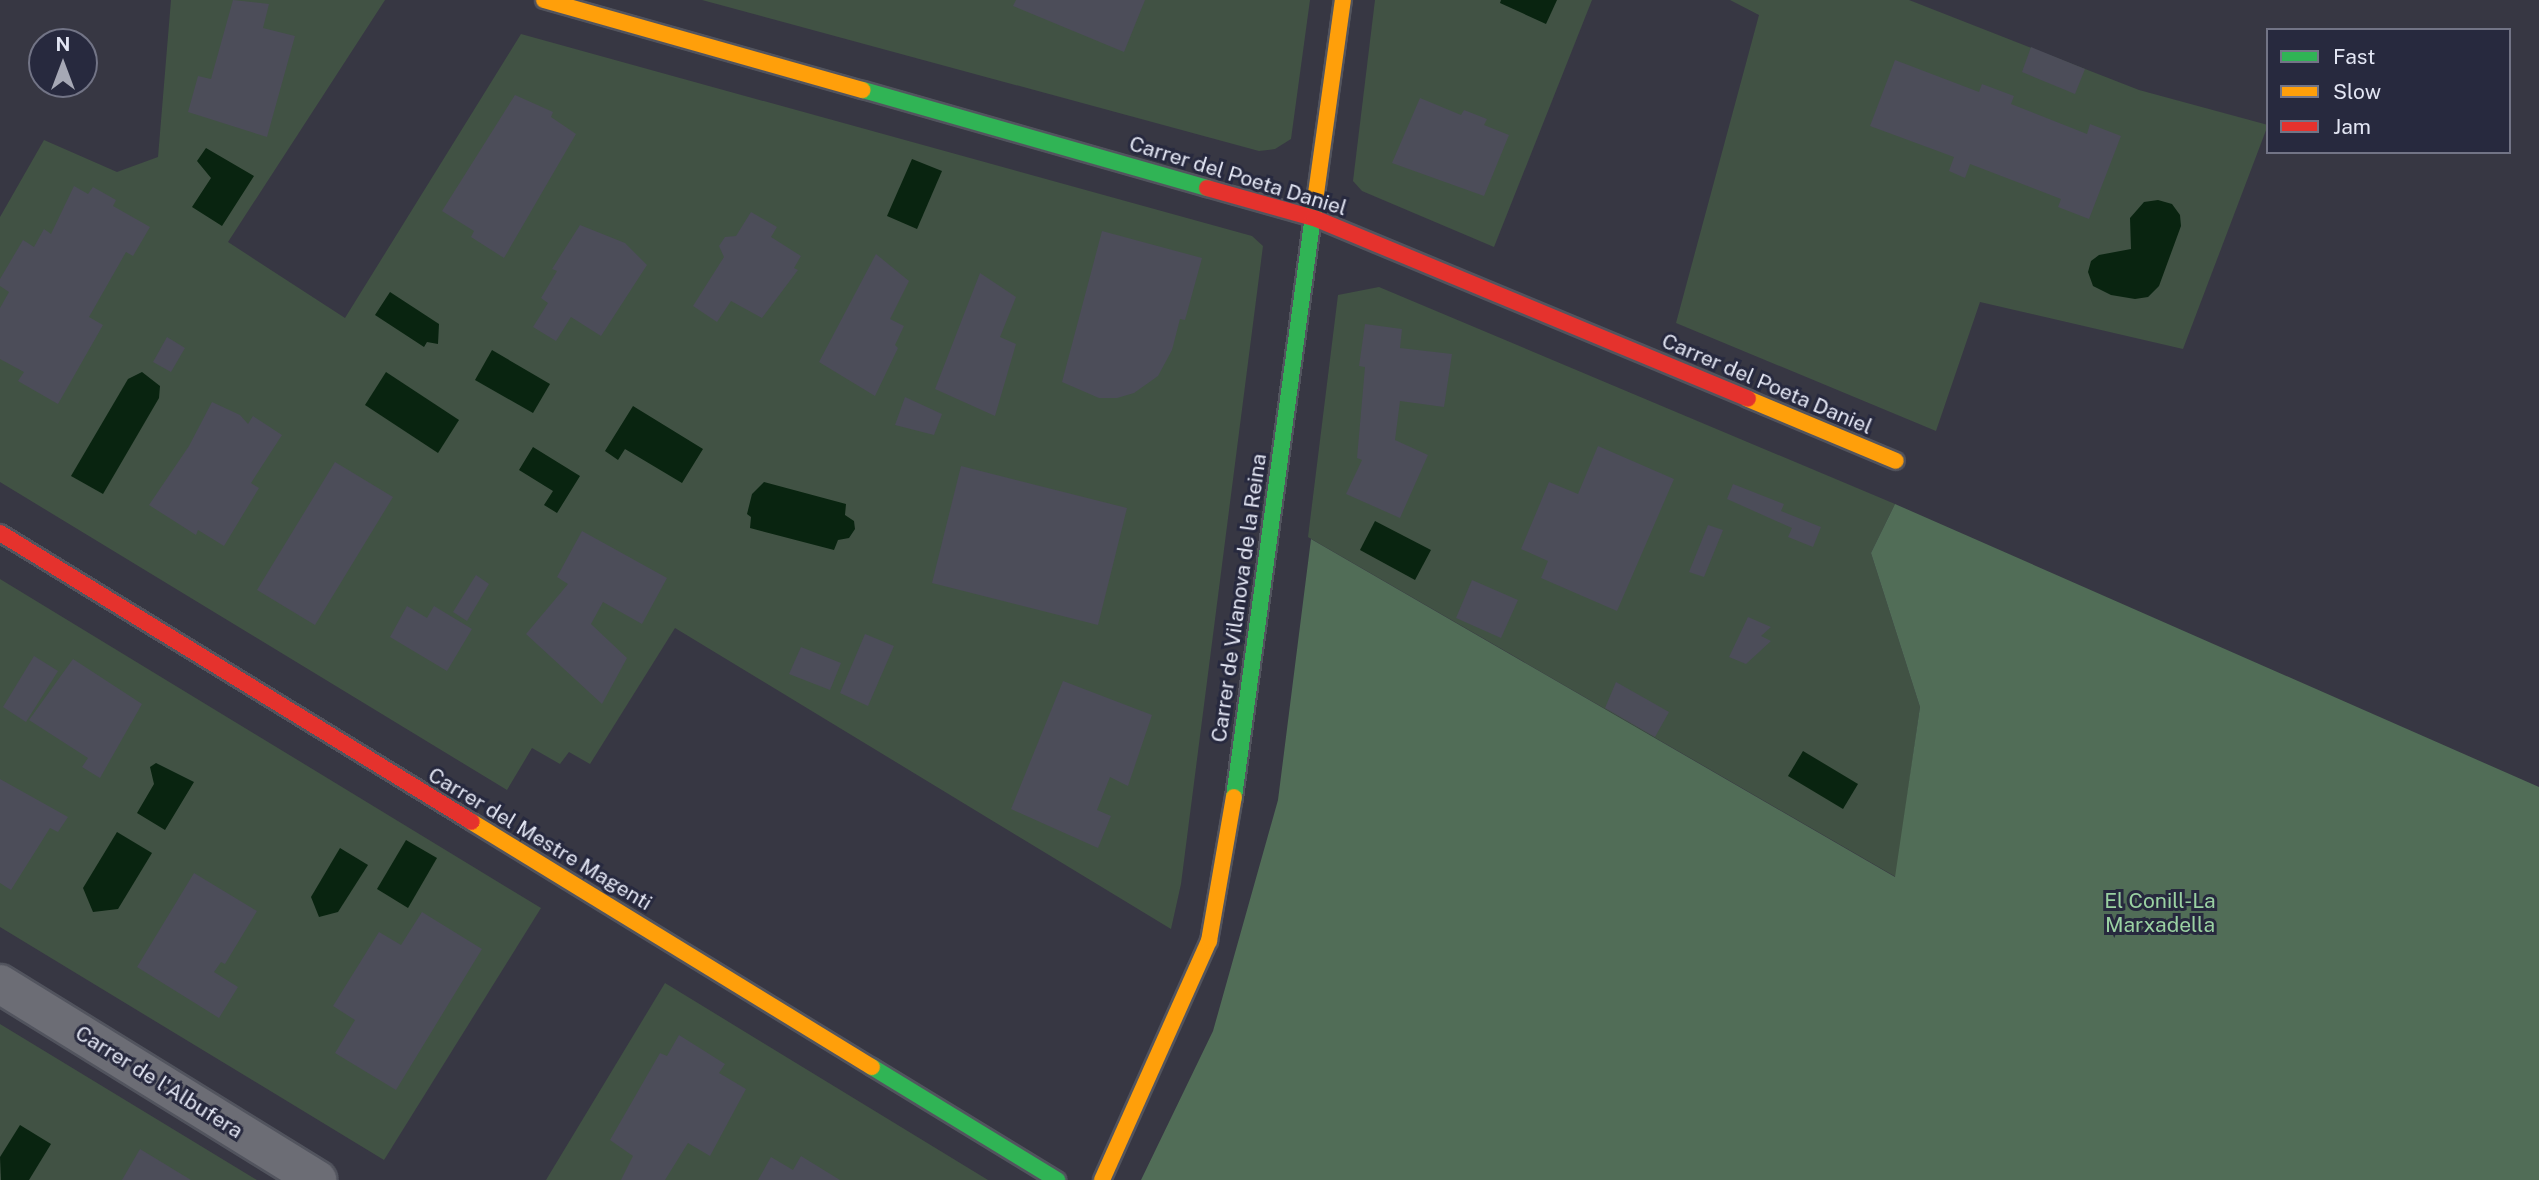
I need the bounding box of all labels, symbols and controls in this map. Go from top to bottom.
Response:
north arrow [28,28,98,98]
legend [2266,28,2511,154]
text: N [56,33,70,55]
text: Fast [2333,44,2375,69]
text: Slow [2333,79,2381,104]
text: Jam [2333,114,2371,139]
street label: Carrer del Poeta Daniel [1126,131,1350,221]
street label: Carrer del Poeta Daniel [1658,328,1876,440]
street label: Carrer de Vilanova de la Reina [1206,451,1272,745]
street label: Carrer del Mestre Magenti [423,762,657,916]
park label: El Conill-La Marxadella [2104,888,2216,938]
street label: Carrer de l'Albufera [71,1020,247,1144]

